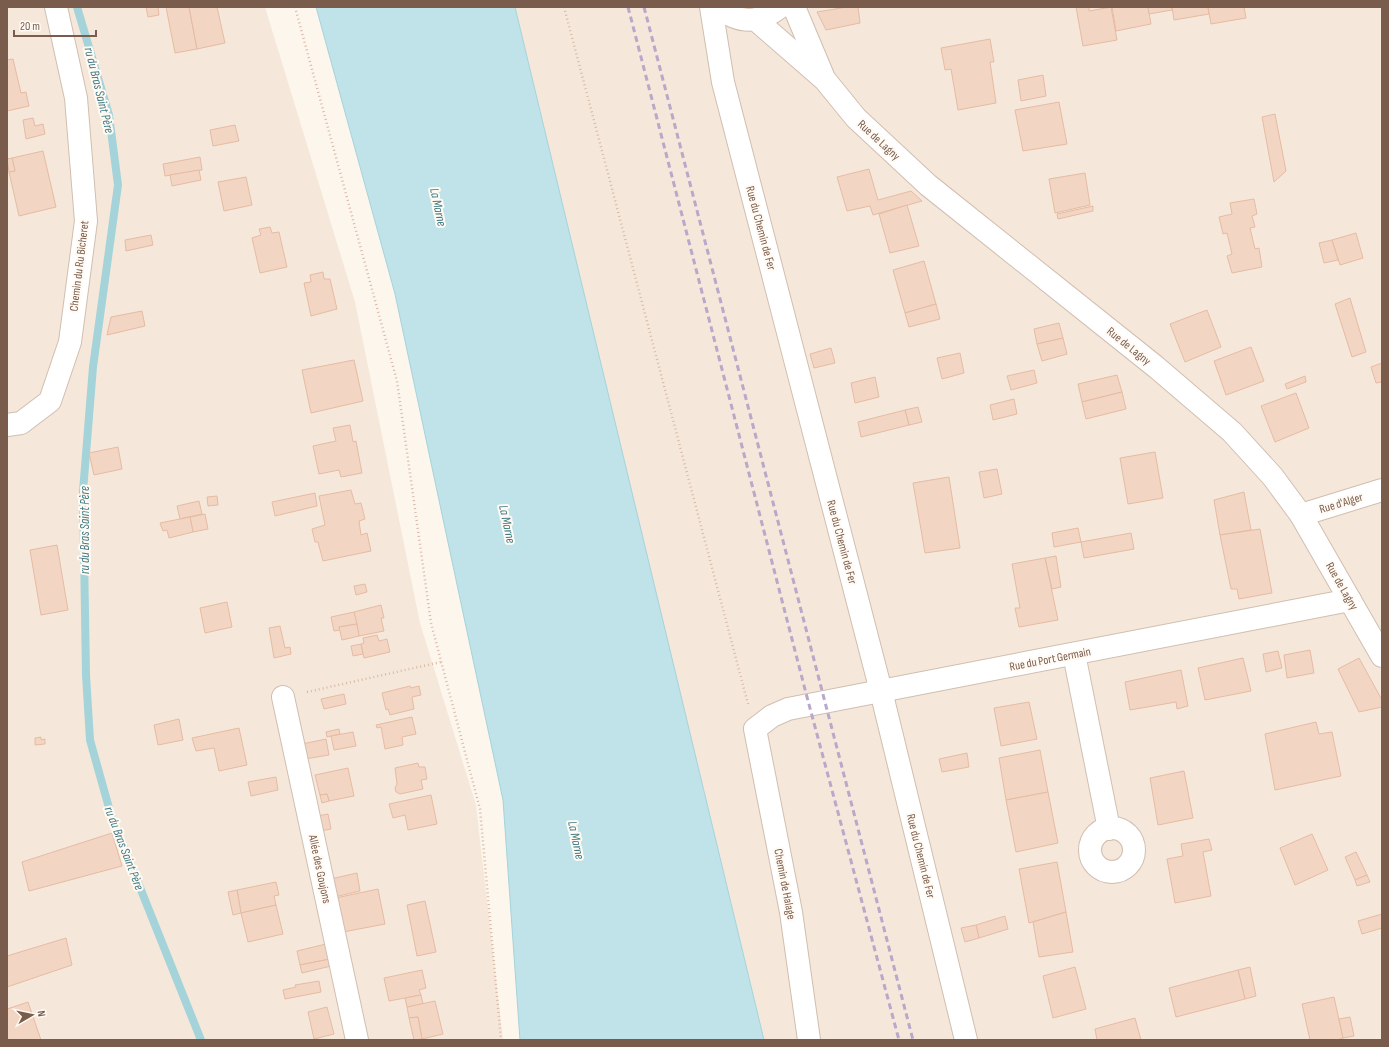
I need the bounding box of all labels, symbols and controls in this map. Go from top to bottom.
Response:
scale bar [14,12,96,38]
text: 20 m [20,19,40,34]
water label: ru du Bras Saint Père [81,46,117,135]
street label: Rue de Lagny [854,117,903,164]
street label: Rue du Chemin de Fer [742,184,779,272]
water label: La Marne [426,187,450,228]
street label: Chemin du Ru Bicheret [66,220,93,312]
street label: Rue de Lagny [1104,324,1154,369]
water label: ru du Bras Saint Père [77,486,93,574]
street label: Rue d'Alger [1318,490,1365,517]
street label: Rue du Chemin de Fer [823,498,860,586]
water label: La Marne [495,504,519,545]
street label: Rue de Lagny [1322,560,1361,613]
street label: Rue du Port Germain [1008,644,1092,675]
water label: ru du Bras Saint Père [101,804,147,892]
street label: Rue du Chemin de Fer [903,812,938,900]
water label: La Marne [564,820,588,861]
street label: Allée des Goujons [305,832,334,905]
street label: Chemin de Halage [770,848,799,921]
north arrow [12,995,52,1035]
text: N [35,1010,48,1018]

